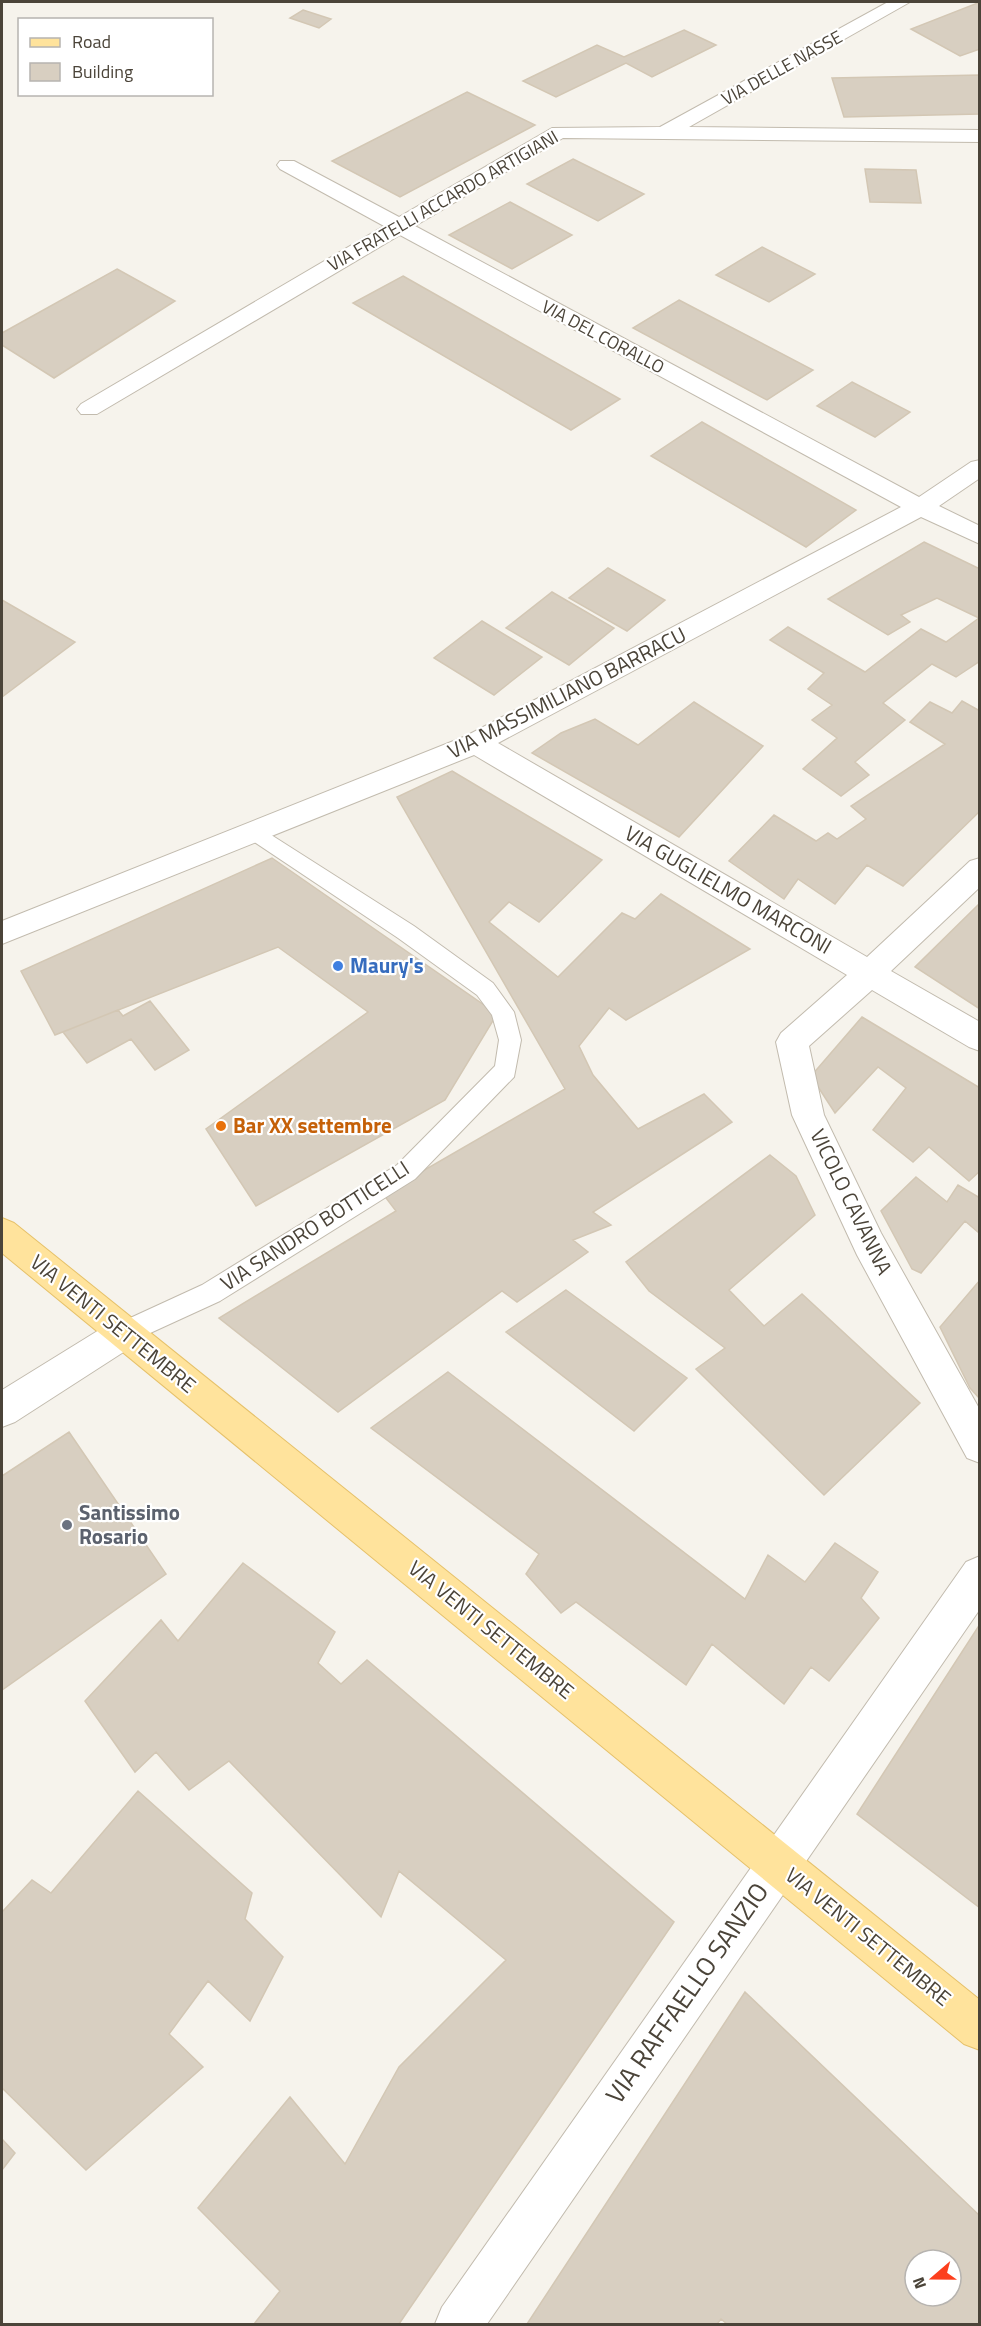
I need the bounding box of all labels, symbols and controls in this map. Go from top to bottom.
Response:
legend [18,18,213,96]
street label: VIA DELLE NASSE [716,23,847,112]
text: Road [72,28,111,55]
text: Building [72,58,133,85]
street label: VIA FRATELLI ACCARDO ARTIGIANI [322,123,563,278]
street label: VIA DEL CORALLO [537,293,669,380]
street label: VIA MASSIMILIANO BARRACU [442,618,691,766]
street label: VIA GUGLIELMO MARCONI [619,817,838,962]
place label: Maury's [350,949,424,981]
marker: Maury's [331,959,345,973]
place label: Bar XX settembre [233,1109,392,1141]
marker: Bar XX settembre [214,1119,228,1133]
street label: VICOLO CAVANNA [803,1123,901,1280]
street label: VIA SANDRO BOTTICELLI [214,1152,415,1298]
street label: VIA VENTI SETTEMBRE [24,1246,203,1400]
place label: Santissimo Rosario [79,1496,180,1552]
marker: Santissimo Rosario [60,1518,74,1532]
street label: VIA VENTI SETTEMBRE [402,1552,581,1706]
street label: VIA VENTI SETTEMBRE [779,1859,958,2013]
street label: VIA RAFFAELLO SANZIO [595,1874,778,2111]
north arrow [903,2248,963,2308]
text: N [906,2274,932,2292]

